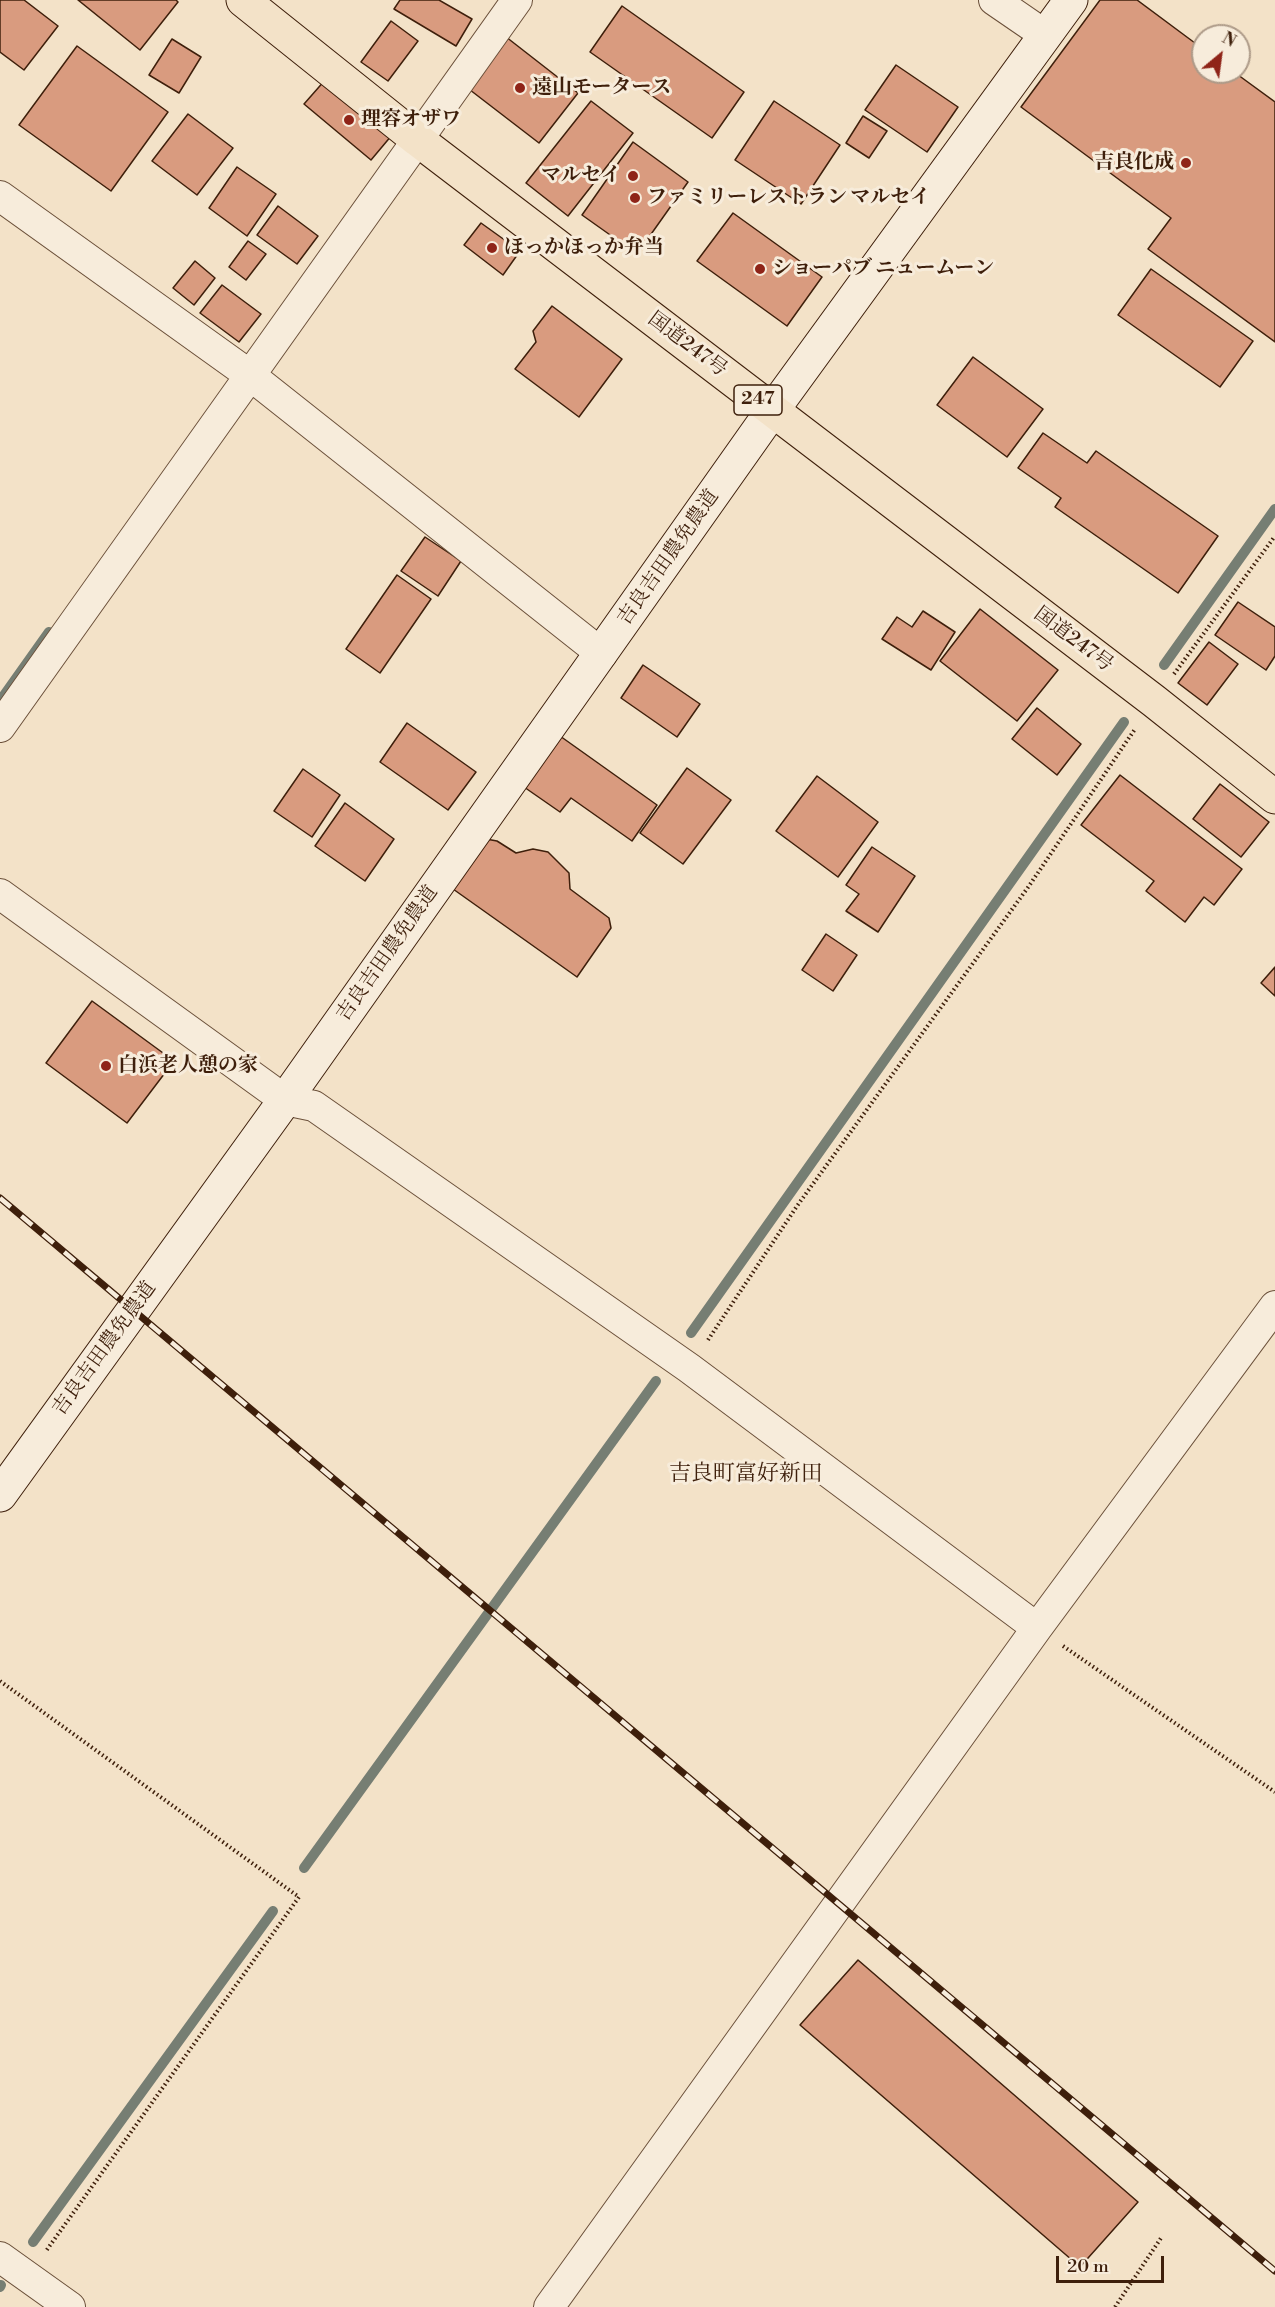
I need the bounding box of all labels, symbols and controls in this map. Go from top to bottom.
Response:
north arrow [1191,24,1251,84]
text: N [1218,28,1239,52]
place label: 遠山モータース [532,76,671,100]
marker: 遠山モータース [513,81,527,95]
place label: 理容オザワ [361,108,461,132]
marker: 理容オザワ [342,113,356,127]
place label: 吉良化成 [1094,151,1174,175]
marker: 吉良化成 [1179,156,1193,170]
place label: マルセイ [541,164,621,188]
marker: マルセイ [626,169,640,183]
place label: ファミリーレストラン マルセイ [647,186,930,210]
marker: ファミリーレストラン マルセイ [628,191,642,205]
place label: ほっかほっか弁当 [504,236,664,260]
marker: ほっかほっか弁当 [485,241,499,255]
place label: ショーパブ ニュームーン [772,257,994,281]
marker: ショーパブ ニュームーン [753,262,767,276]
street label: 国道247号 [643,308,731,382]
road number: 247 [734,385,782,415]
street label: 吉良吉田農免農道 [613,486,725,630]
street label: 国道247号 [1029,603,1117,677]
street label: 吉良吉田農免農道 [332,882,444,1026]
place label: 白浜老人憩の家 [118,1054,258,1078]
marker: 白浜老人憩の家 [99,1059,113,1073]
street label: 吉良吉田農免農道 [48,1277,162,1421]
district label: 吉良町富好新田 [669,1462,823,1488]
scale bar [1059,2244,1167,2282]
text: 20 m [1067,2255,1109,2278]

